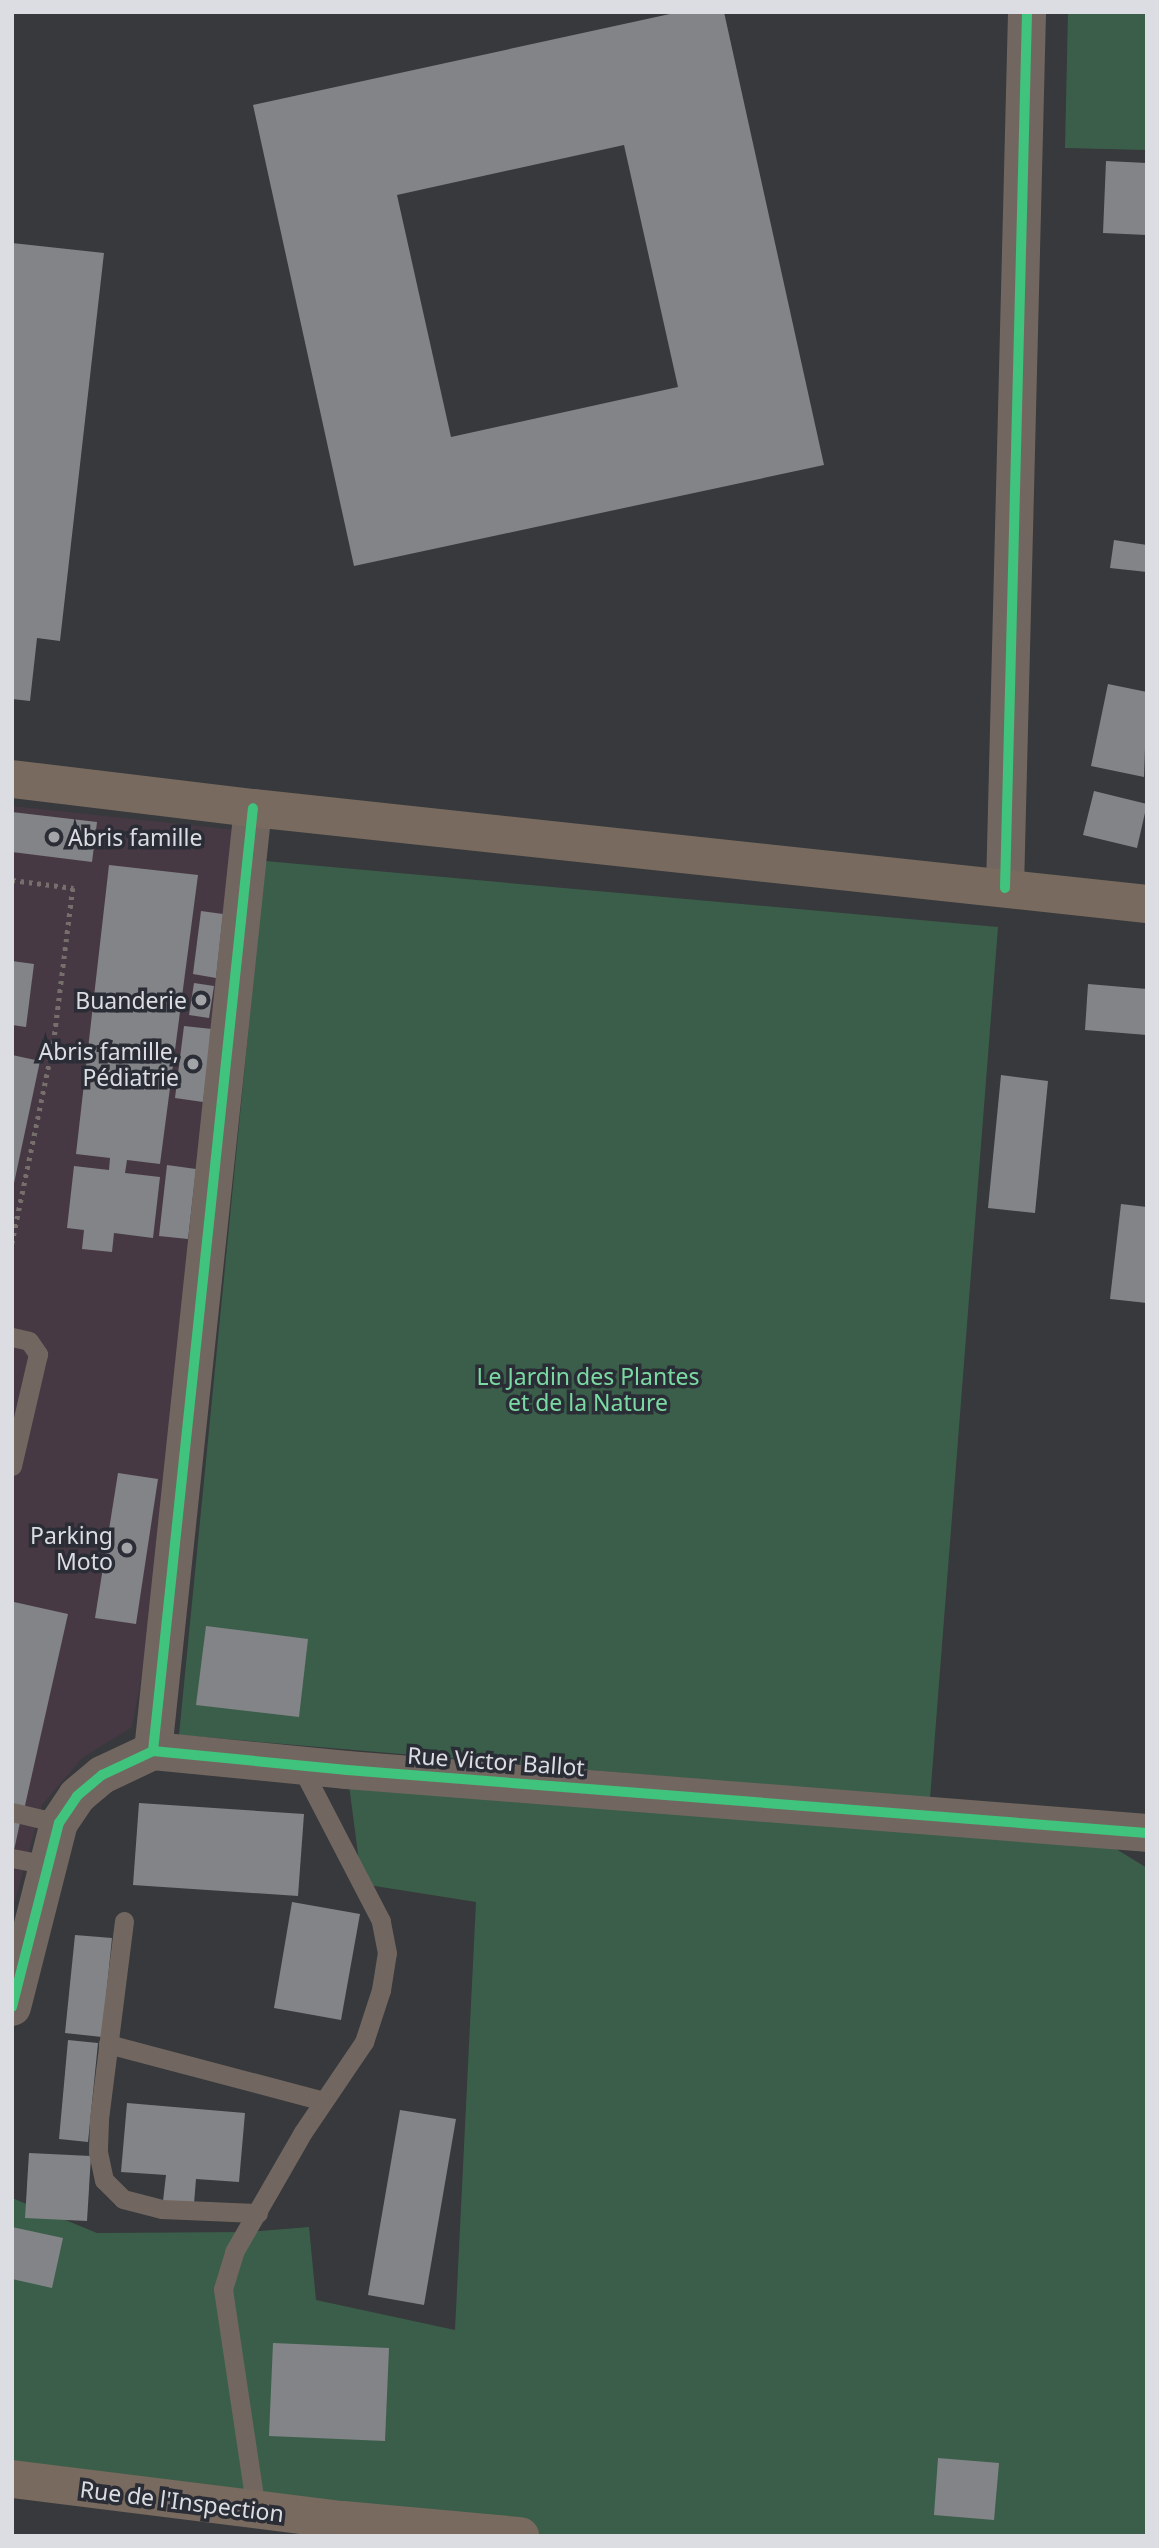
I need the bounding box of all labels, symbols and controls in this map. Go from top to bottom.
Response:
place label: Abris famille [68,823,202,851]
marker: Abris famille [46,829,62,845]
place label: Buanderie [75,986,187,1014]
marker: Buanderie [193,992,209,1008]
place label: Abris famille, Pédiatrie [38,1037,179,1091]
marker: Abris famille, Pédiatrie [185,1056,201,1072]
park label: Le Jardin des Plantes et de la Nature [477,1362,699,1416]
place label: Parking Moto [30,1521,113,1575]
marker: Parking Moto [119,1540,135,1556]
street label: Rue Victor Ballot [406,1741,586,1781]
street label: Rue de l'Inspection [78,2475,286,2527]

